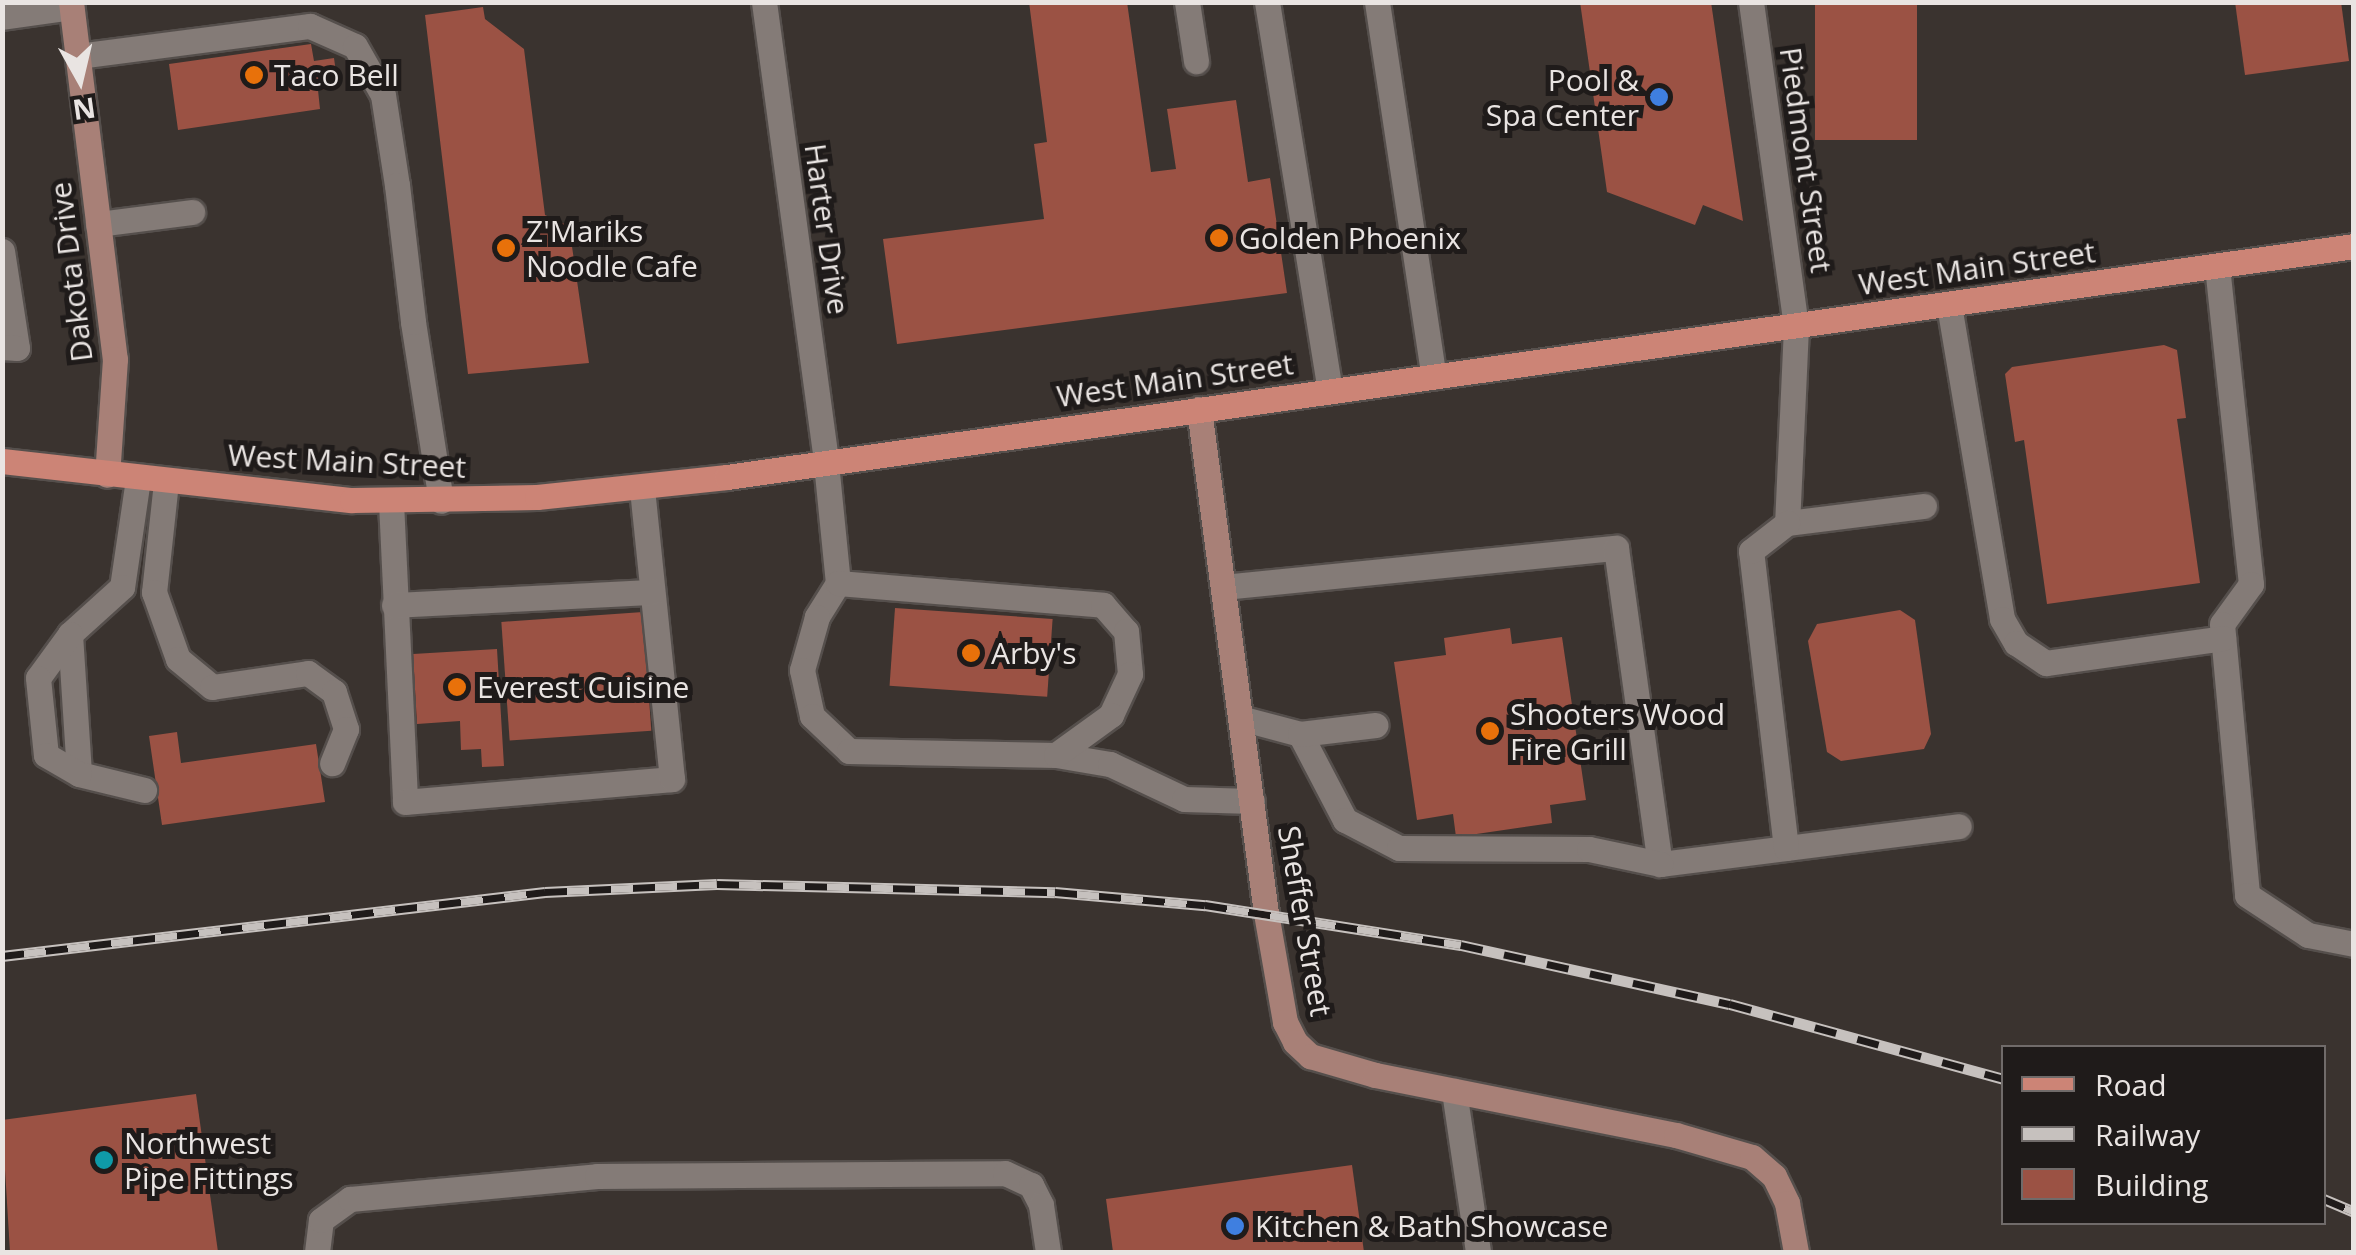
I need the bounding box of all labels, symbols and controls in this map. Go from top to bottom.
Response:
north arrow [30,30,130,130]
street label: Piedmont Street [1772,45,1840,275]
place label: Taco Bell [274,57,399,93]
place label: Pool & Spa Center [1486,62,1639,132]
marker: Taco Bell [243,64,265,86]
marker: Pool & Spa Center [1648,86,1670,108]
text: N [70,89,98,130]
street label: Harter Drive [797,141,857,317]
street label: Dakota Drive [42,180,100,364]
place label: Z'Mariks Noodle Cafe [526,213,698,284]
place label: Golden Phoenix [1239,220,1461,256]
marker: Golden Phoenix [1208,227,1230,249]
street label: West Main Street [1856,234,2098,302]
marker: Z'Mariks Noodle Cafe [495,237,517,259]
street label: West Main Street [1054,346,1296,414]
street label: West Main Street [227,437,467,485]
place label: Arby's [991,635,1076,671]
marker: Arby's [960,642,982,664]
place label: Everest Cuisine [477,669,689,705]
marker: Everest Cuisine [446,676,468,698]
place label: Shooters Wood Fire Grill [1510,696,1725,766]
marker: Shooters Wood Fire Grill [1479,720,1501,742]
street label: Sheffer Street [1271,823,1339,1019]
legend [2001,1045,2326,1225]
text: Road [2095,1064,2167,1105]
text: Railway [2095,1114,2200,1155]
place label: Northwest Pipe Fittings [124,1125,294,1196]
marker: Northwest Pipe Fittings [93,1149,115,1171]
text: Building [2095,1164,2209,1205]
place label: Kitchen & Bath Showcase [1255,1208,1608,1244]
marker: Kitchen & Bath Showcase [1224,1215,1246,1237]

